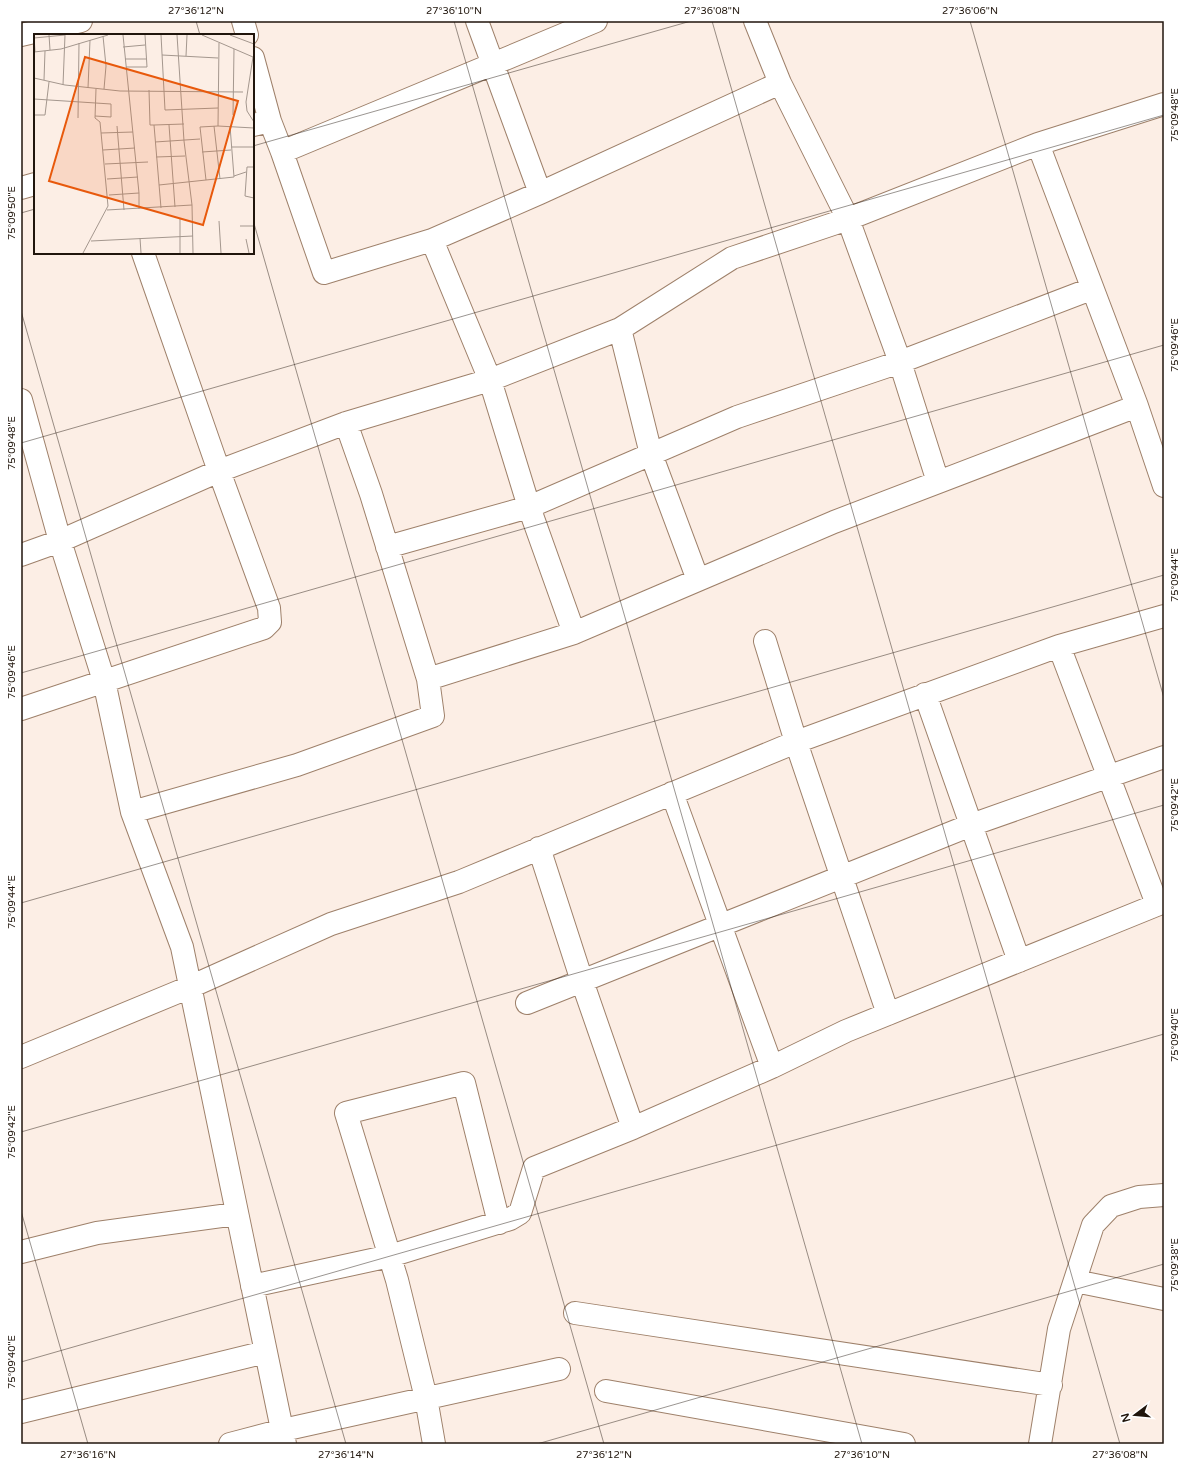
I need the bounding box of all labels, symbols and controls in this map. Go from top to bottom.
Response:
text: 27°36'12"N [168,5,224,17]
text: 27°36'10"N [426,5,482,17]
text: 27°36'08"N [684,5,740,17]
text: 27°36'06"N [942,5,998,17]
inset map [34,34,254,254]
text: 75°09'48"E [1169,88,1181,142]
text: 75°09'50"E [6,186,18,240]
text: 75°09'46"E [1169,318,1181,372]
text: 75°09'48"E [6,416,18,470]
text: 75°09'44"E [1169,548,1181,602]
text: 75°09'46"E [6,645,18,699]
text: 75°09'42"E [1169,778,1181,832]
text: 75°09'44"E [6,875,18,929]
text: 75°09'40"E [1169,1008,1181,1062]
text: 75°09'42"E [6,1105,18,1159]
text: 75°09'38"E [1169,1238,1181,1292]
text: 75°09'40"E [6,1335,18,1389]
north arrow [1115,1395,1155,1435]
text: N [1118,1412,1133,1424]
text: 27°36'16"N [60,1449,116,1461]
text: 27°36'14"N [318,1449,374,1461]
text: 27°36'12"N [576,1449,632,1461]
text: 27°36'10"N [834,1449,890,1461]
text: 27°36'08"N [1092,1449,1148,1461]

